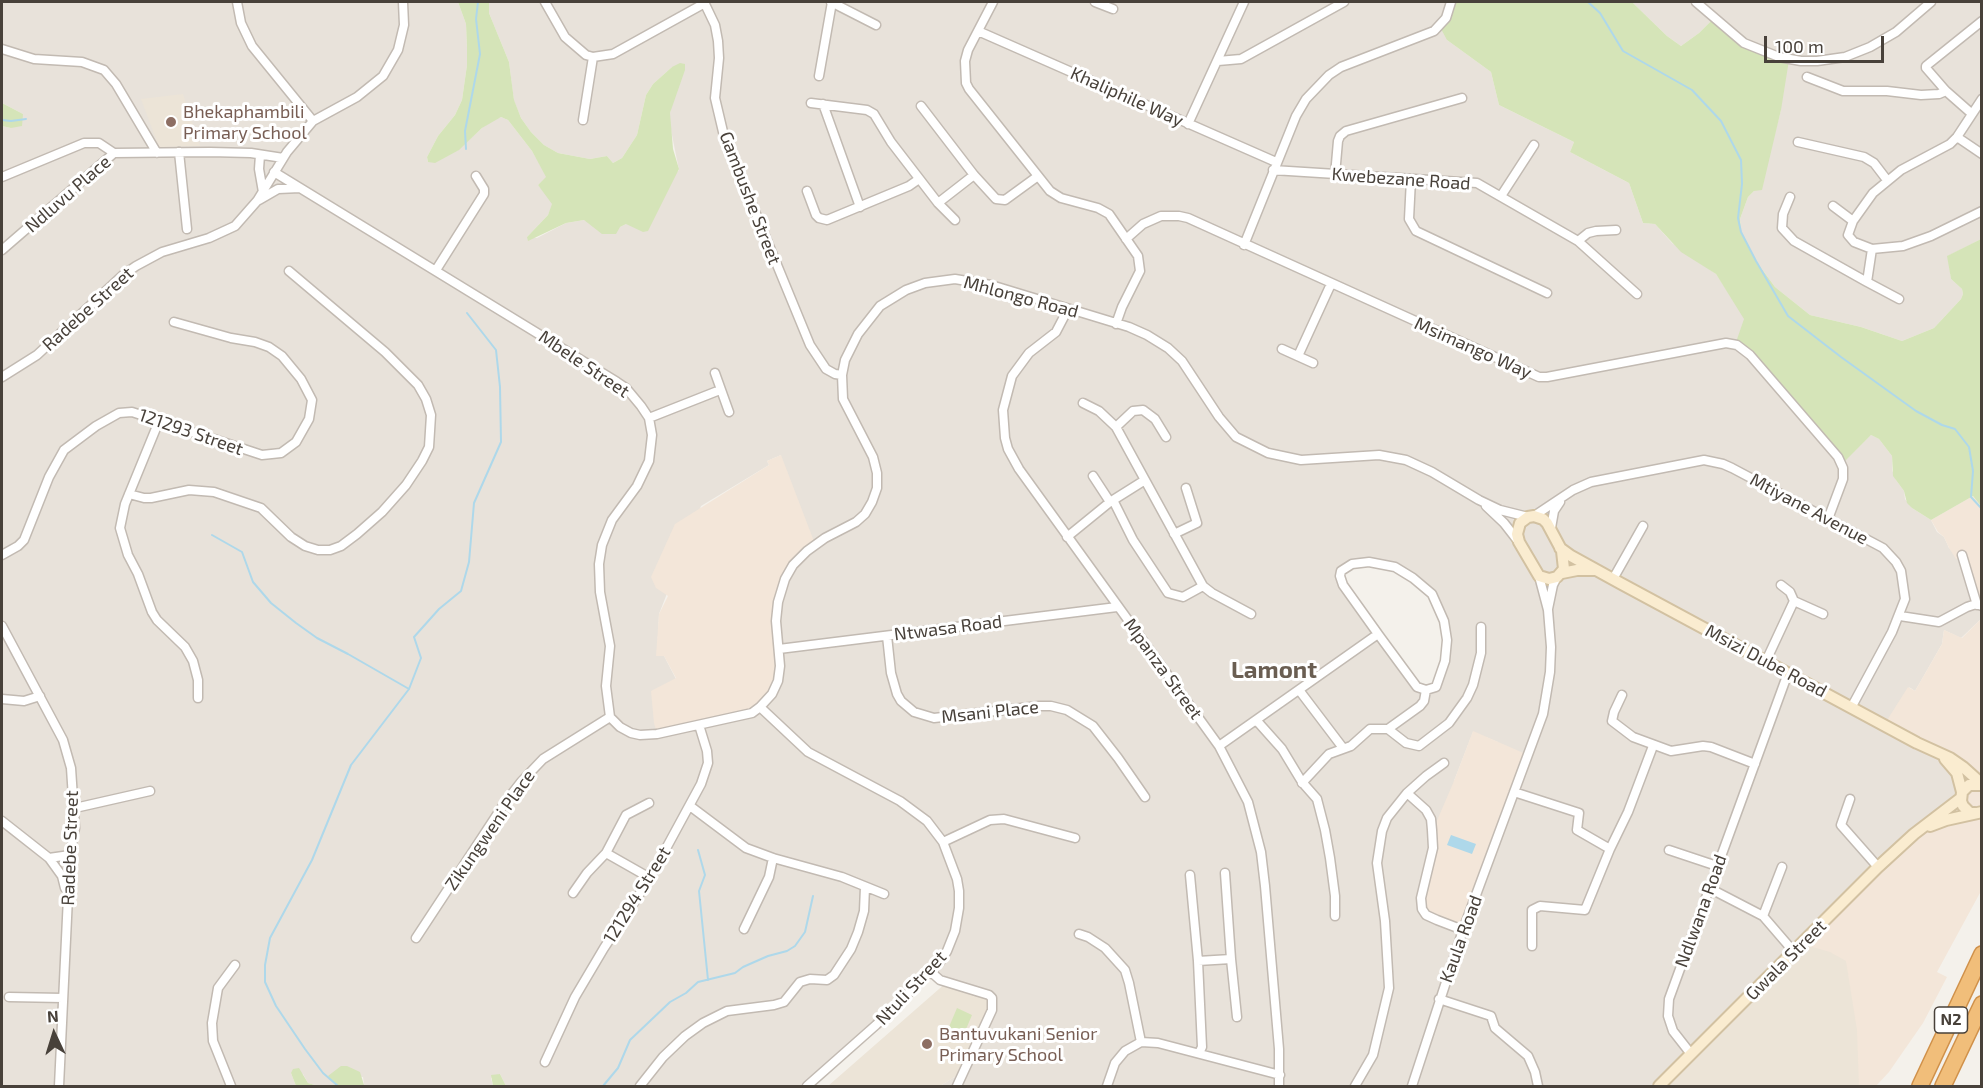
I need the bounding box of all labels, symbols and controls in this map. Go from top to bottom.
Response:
scale bar [1767,24,1887,62]
text: 100 m [1775,35,1824,57]
street label: Khaliphile Way [1067,62,1187,132]
place label: Bhekaphambili Primary School [183,101,307,144]
marker: Bhekaphambili Primary School [164,115,178,129]
street label: Gambushe Street [715,128,785,268]
street label: Ndluvu Place [21,151,115,237]
street label: Kwebezane Road [1331,163,1471,195]
street label: Radebe Street [38,263,138,355]
street label: Mhlongo Road [961,271,1081,323]
street label: Msimango Way [1411,313,1535,383]
street label: Mbele Street [535,326,633,402]
street label: 121293 Street [136,404,246,460]
street label: Mtiyane Avenue [1746,469,1872,549]
street label: Ntwasa Road [893,611,1003,645]
street label: Mpanza Street [1119,614,1207,724]
street label: Msizi Dube Road [1701,620,1831,702]
district label: Lamont [1231,656,1317,684]
street label: Msani Place [940,696,1040,728]
street label: Zikungweni Place [440,766,540,894]
street label: Radebe Street [57,790,83,906]
street label: 121294 Street [599,843,675,947]
street label: Ndlwana Road [1671,852,1731,970]
street label: Kaula Road [1435,892,1487,986]
street label: Gwala Street [1741,915,1831,1005]
street label: Ntuli Street [871,946,951,1030]
north arrow [24,1004,84,1064]
text: N [46,1006,59,1025]
road number: N2 [1934,1007,1968,1033]
place label: Bantuvukani Senior Primary School [939,1023,1098,1066]
marker: Bantuvukani Senior Primary School [920,1037,934,1051]

